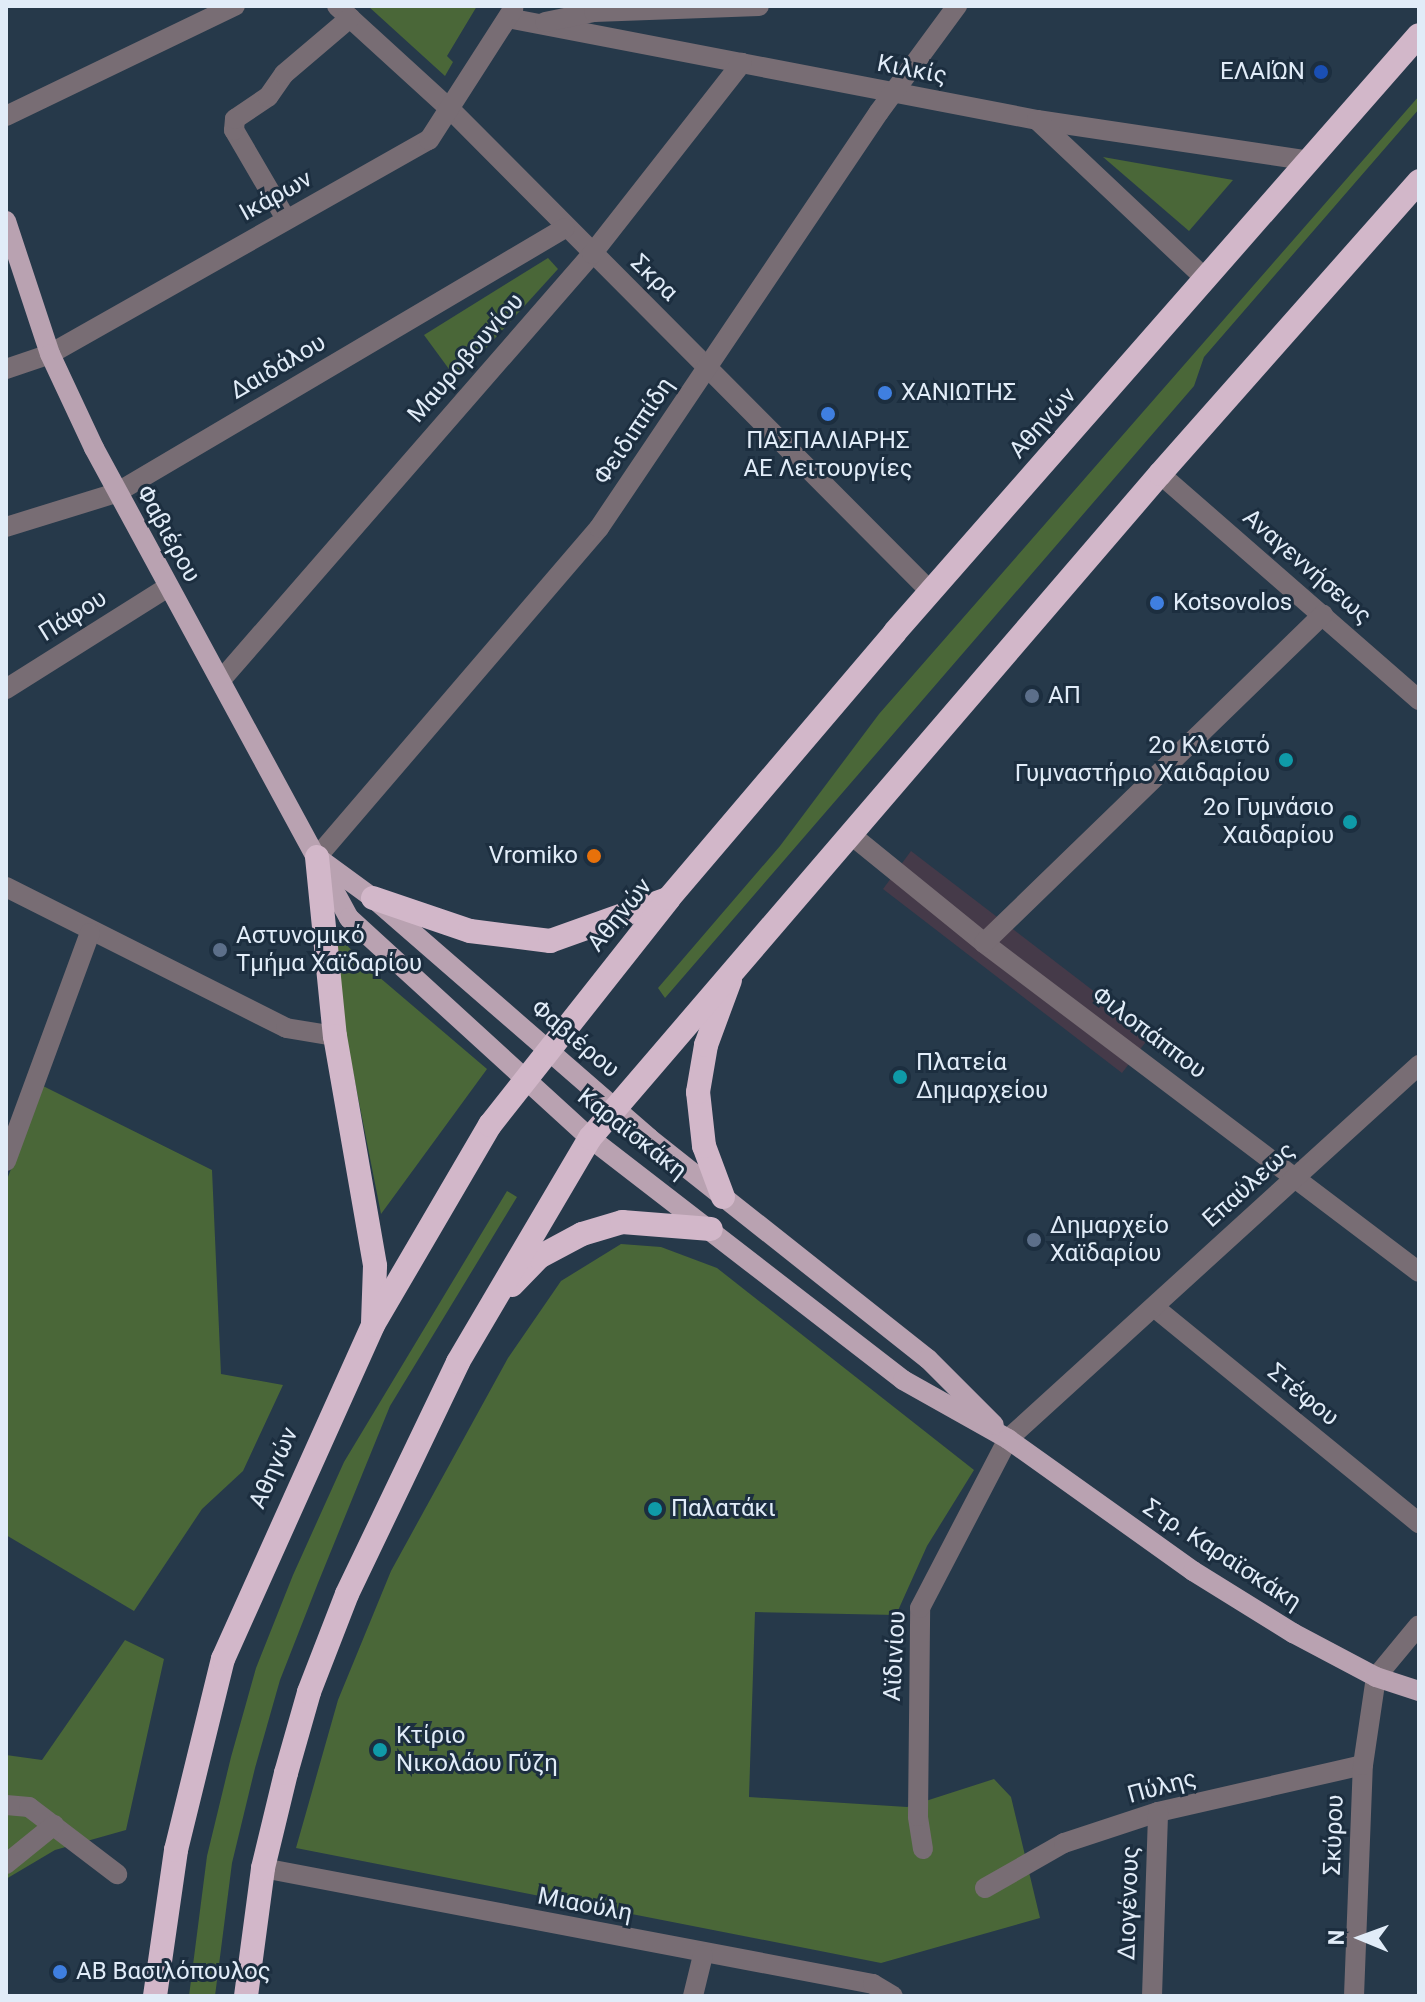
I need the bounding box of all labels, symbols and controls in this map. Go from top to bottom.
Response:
street label: Κιλκίς [875,49,949,91]
place label: ΕΛΑΙΏΝ [1220,58,1305,86]
marker: ΕΛΑΙΏΝ [1312,63,1330,81]
street label: Ικάρων [235,164,317,228]
street label: Σκρα [624,249,684,307]
street label: Μαυροβουνίου [402,287,530,429]
street label: Δαιδάλου [225,328,331,406]
street label: Φειδιππίδη [588,372,680,490]
place label: ΧΑΝΙΩΤΗΣ [901,379,1016,407]
street label: Αθηνών [1004,381,1082,465]
marker: ΧΑΝΙΩΤΗΣ [876,384,894,402]
marker: ΠΑΣΠΑΛΙΑΡΗΣ ΑΕ Λειτουργίες [819,405,837,423]
place label: ΠΑΣΠΑΛΙΑΡΗΣ ΑΕ Λειτουργίες [743,427,913,483]
street label: Φαβιέρου [130,481,206,587]
street label: Αναγεννήσεως [1237,503,1377,631]
street label: Πάφου [34,584,112,648]
place label: Kotsovolos [1173,589,1292,617]
marker: Kotsovolos [1148,594,1166,612]
place label: ΑΠ [1048,682,1081,710]
marker: ΑΠ [1023,687,1041,705]
place label: 2ο Κλειστό Γυμναστήριο Χαιδαρίου [1015,732,1270,788]
marker: 2ο Κλειστό Γυμναστήριο Χαιδαρίου [1277,751,1295,769]
place label: 2ο Γυμνάσιο Χαιδαρίου [1203,794,1334,850]
marker: 2ο Γυμνάσιο Χαιδαρίου [1341,813,1359,831]
place label: Vromiko [489,842,578,870]
marker: Vromiko [585,847,603,865]
street label: Αθηνών [582,873,658,957]
place label: Αστυνομικό Τμήμα Χαϊδαρίου [236,922,422,978]
marker: Αστυνομικό Τμήμα Χαϊδαρίου [211,941,229,959]
street label: Φιλοπάππου [1086,981,1212,1085]
street label: Φαβιέρου [525,994,625,1084]
place label: Πλατεία Δημαρχείου [916,1049,1048,1105]
marker: Πλατεία Δημαρχείου [891,1068,909,1086]
street label: Καραϊσκάκη [572,1082,692,1186]
street label: Επαύλεως [1197,1136,1301,1234]
place label: Δημαρχείο Χαϊδαρίου [1050,1212,1169,1268]
marker: Δημαρχείο Χαϊδαρίου [1025,1231,1043,1249]
street label: Στέφου [1262,1358,1344,1432]
street label: Αθηνών [243,1423,305,1513]
street label: Στρ. Καραϊσκάκη [1137,1493,1307,1617]
place label: Παλατάκι [671,1495,776,1523]
marker: Παλατάκι [646,1500,664,1518]
street label: Αϊδινίου [878,1610,912,1702]
place label: Κτίριο Νικολάου Γύζη [396,1722,558,1778]
marker: Κτίριο Νικολάου Γύζη [371,1741,389,1759]
street label: Πύλης [1124,1764,1200,1810]
street label: Σκύρου [1318,1794,1350,1876]
street label: Διογένους [1113,1845,1145,1961]
street label: Μιαούλη [535,1882,635,1928]
north arrow [1321,1898,1401,1978]
text: N [1324,1930,1349,1946]
place label: ΑΒ Βασιλόπουλος [76,1958,271,1986]
marker: ΑΒ Βασιλόπουλος [51,1963,69,1981]

